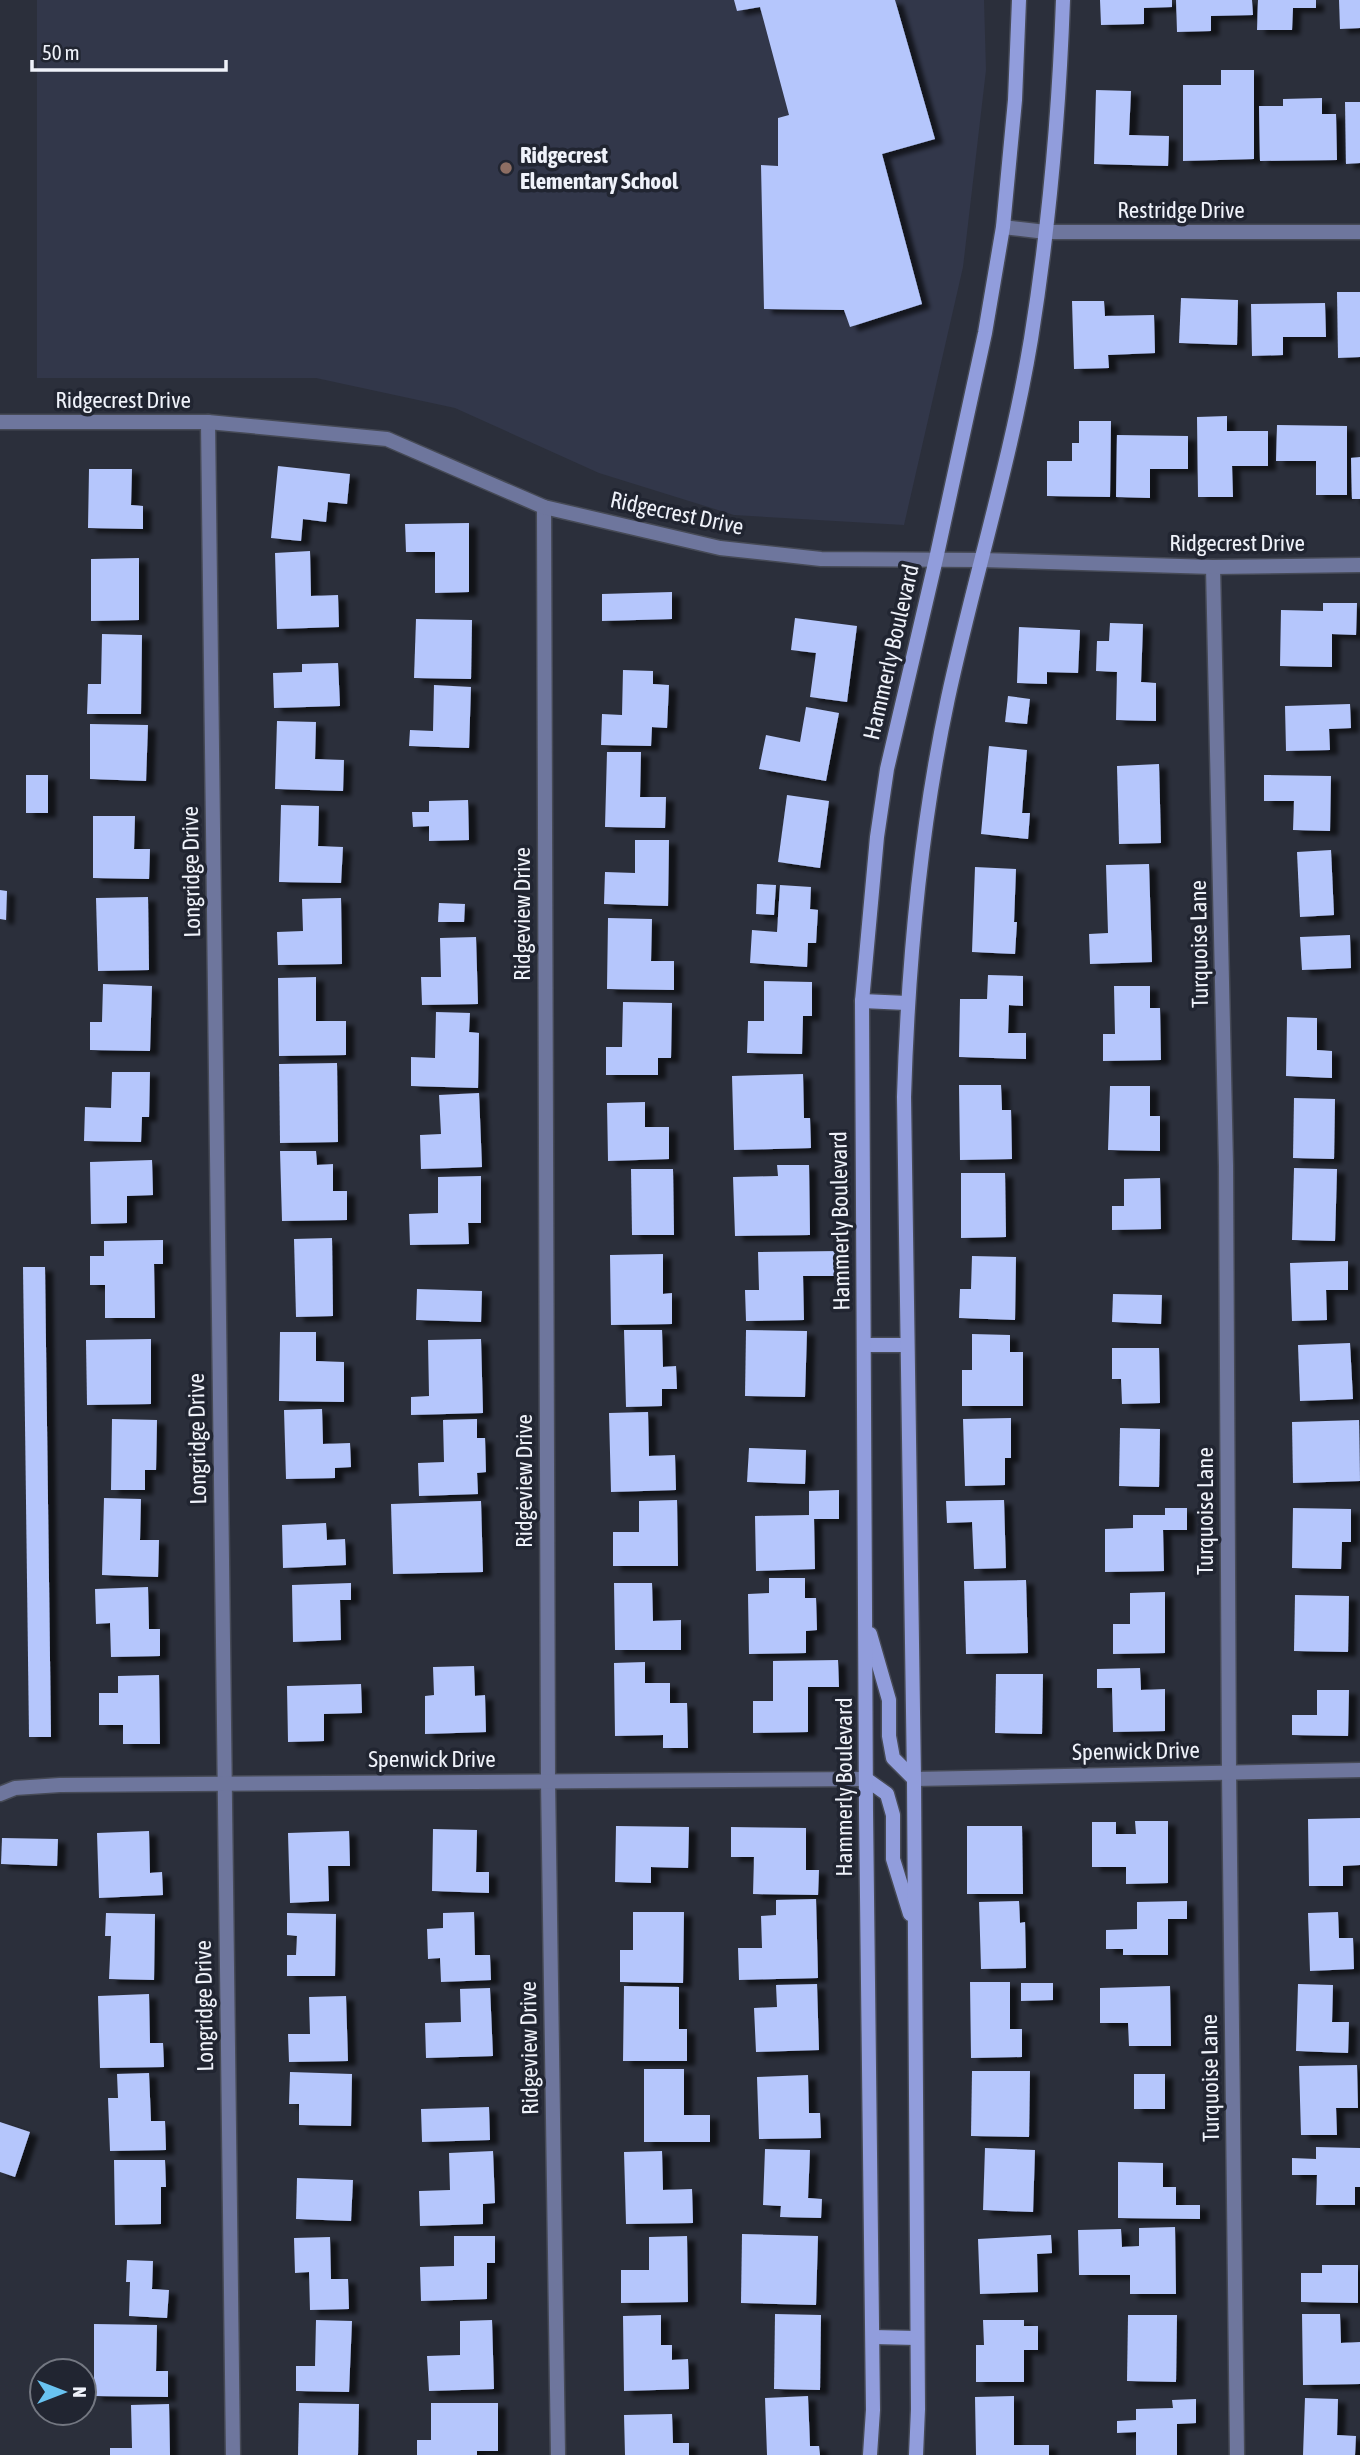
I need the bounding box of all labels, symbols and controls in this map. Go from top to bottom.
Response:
scale bar [32,28,226,72]
text: 50 m [42,40,80,64]
place label: Ridgecrest Elementary School [520,142,679,194]
marker: Ridgecrest Elementary School [498,160,514,176]
street label: Restridge Drive [1117,197,1245,223]
street label: Ridgecrest Drive [55,387,191,413]
street label: Ridgecrest Drive [608,486,746,540]
street label: Ridgecrest Drive [1169,530,1305,556]
street label: Hammerly Boulevard [858,562,924,742]
street label: Longridge Drive [177,806,205,938]
street label: Ridgeview Drive [509,847,535,981]
street label: Turquoise Lane [1185,880,1213,1008]
street label: Hammerly Boulevard [825,1131,855,1311]
street label: Longridge Drive [183,1373,211,1505]
street label: Ridgeview Drive [511,1414,537,1548]
street label: Turquoise Lane [1192,1447,1218,1575]
street label: Hammerly Boulevard [831,1697,857,1877]
street label: Spenwick Drive [1072,1737,1200,1765]
street label: Spenwick Drive [368,1746,496,1772]
street label: Longridge Drive [190,1940,218,2072]
street label: Ridgeview Drive [515,1981,543,2115]
street label: Turquoise Lane [1196,2014,1224,2142]
north arrow [28,2357,98,2427]
text: N [69,2386,91,2398]

